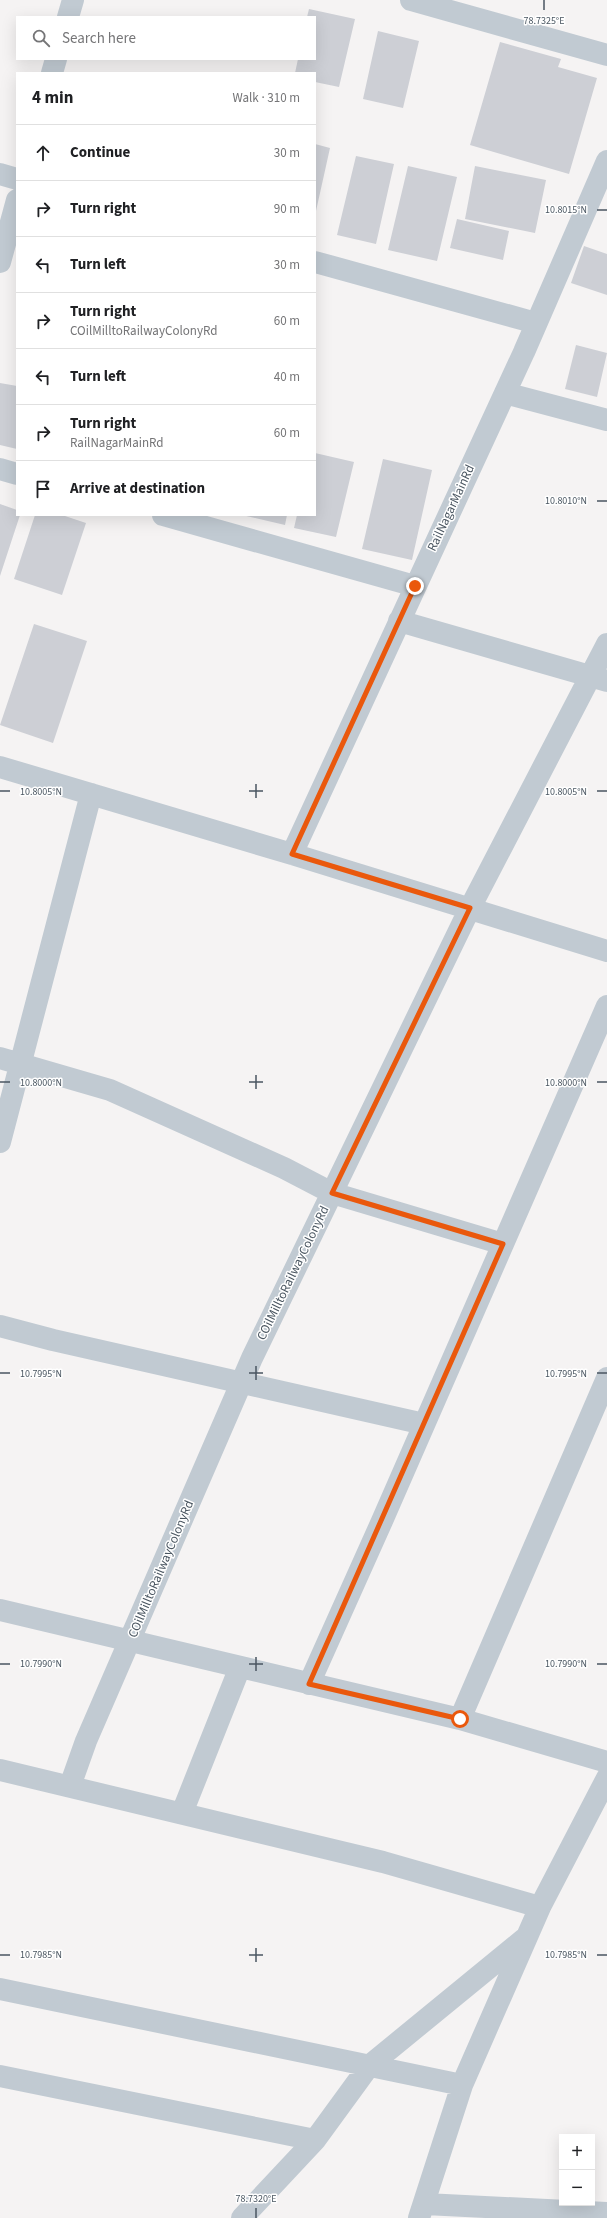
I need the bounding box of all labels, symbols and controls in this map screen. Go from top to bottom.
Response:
text: 78.7325°E [524,14,564,28]
search box [16,16,316,60]
icon: search [30,27,52,49]
text: Search here [62,28,136,49]
text: 4 min [32,86,73,110]
text: Walk · 310 m [232,89,300,107]
icon: ahead [32,142,54,164]
text: Continue [70,142,130,163]
text: 30 m [274,144,300,162]
icon: right [32,198,54,220]
text: Turn right [70,198,136,219]
text: 90 m [274,200,300,218]
text: 10.8015°N [545,203,587,217]
icon: left [32,254,54,276]
text: Turn left [70,254,126,275]
text: 30 m [274,256,300,274]
text: Turn right [70,301,136,322]
icon: right [32,310,54,332]
text: 60 m [274,312,300,330]
text: COilMilltoRailwayColonyRd [70,322,218,340]
icon: left [32,366,54,388]
text: Turn left [70,366,126,387]
text: 40 m [274,368,300,386]
text: Turn right [70,413,136,434]
icon: right [32,422,54,444]
text: 60 m [274,424,300,442]
text: RailNagarMainRd [70,434,164,452]
street label: RailNagarMainRd [423,462,479,554]
icon: arrive [32,478,54,500]
text: Arrive at destination [70,478,205,499]
text: 10.8010°N [545,494,587,508]
route end [406,577,424,595]
text: 10.8005°N [20,785,62,799]
text: 10.8005°N [545,785,587,799]
text: 10.8000°N [20,1076,62,1090]
text: 10.8000°N [545,1076,587,1090]
street label: COilMilltoRailwayColonyRd [253,1203,333,1343]
text: 10.7995°N [20,1367,62,1381]
text: 10.7995°N [545,1367,587,1381]
street label: COilMilltoRailwayColonyRd [124,1498,198,1640]
text: 10.7990°N [20,1657,62,1671]
text: 10.7990°N [545,1657,587,1671]
route start [451,1710,469,1728]
text: 10.7985°N [20,1948,62,1962]
text: 10.7985°N [545,1948,587,1962]
map controls [559,2134,595,2206]
button: + [559,2134,595,2170]
button: − [559,2170,595,2206]
text: 78.7320°E [236,2192,276,2206]

